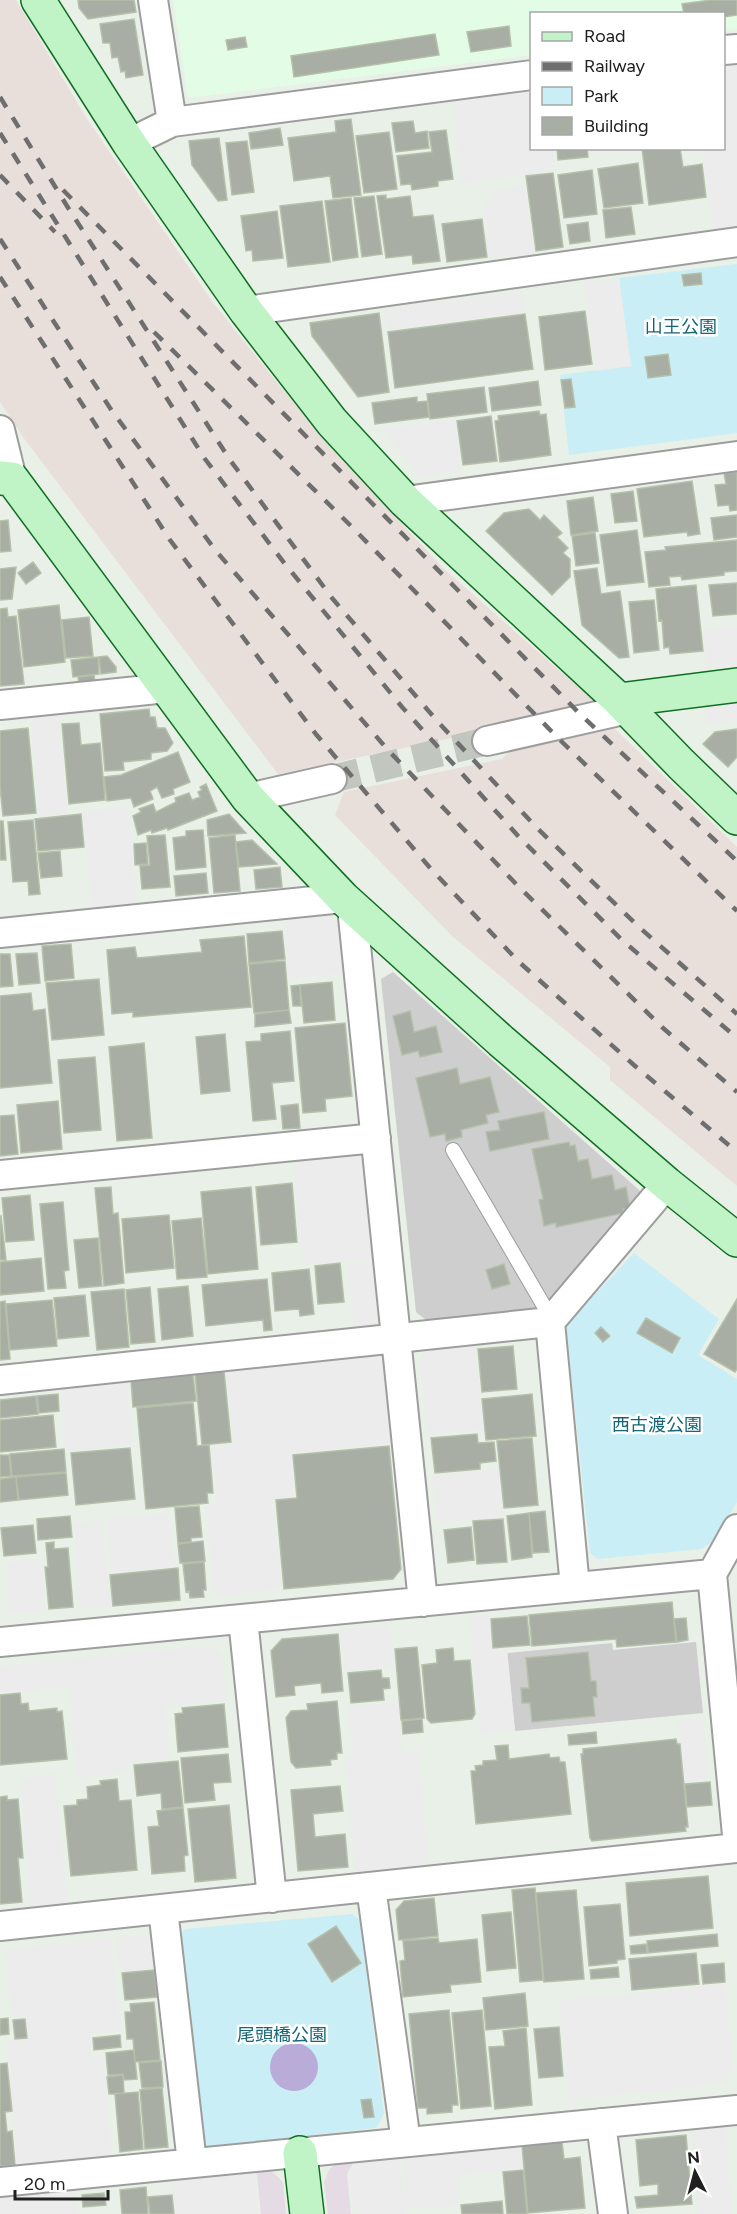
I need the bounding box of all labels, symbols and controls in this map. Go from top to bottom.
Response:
legend [530,12,725,150]
text: Road [584,25,625,47]
text: Railway [584,55,646,77]
text: Park [584,85,619,107]
text: Building [584,115,649,137]
park label: 山王公園 [645,316,717,338]
park label: 西古渡公園 [612,1414,702,1436]
park label: 尾頭橋公園 [237,2024,327,2046]
north arrow [665,2142,725,2202]
text: N [686,2147,701,2168]
scale bar [15,2163,108,2201]
text: 20 m [24,2173,65,2195]

